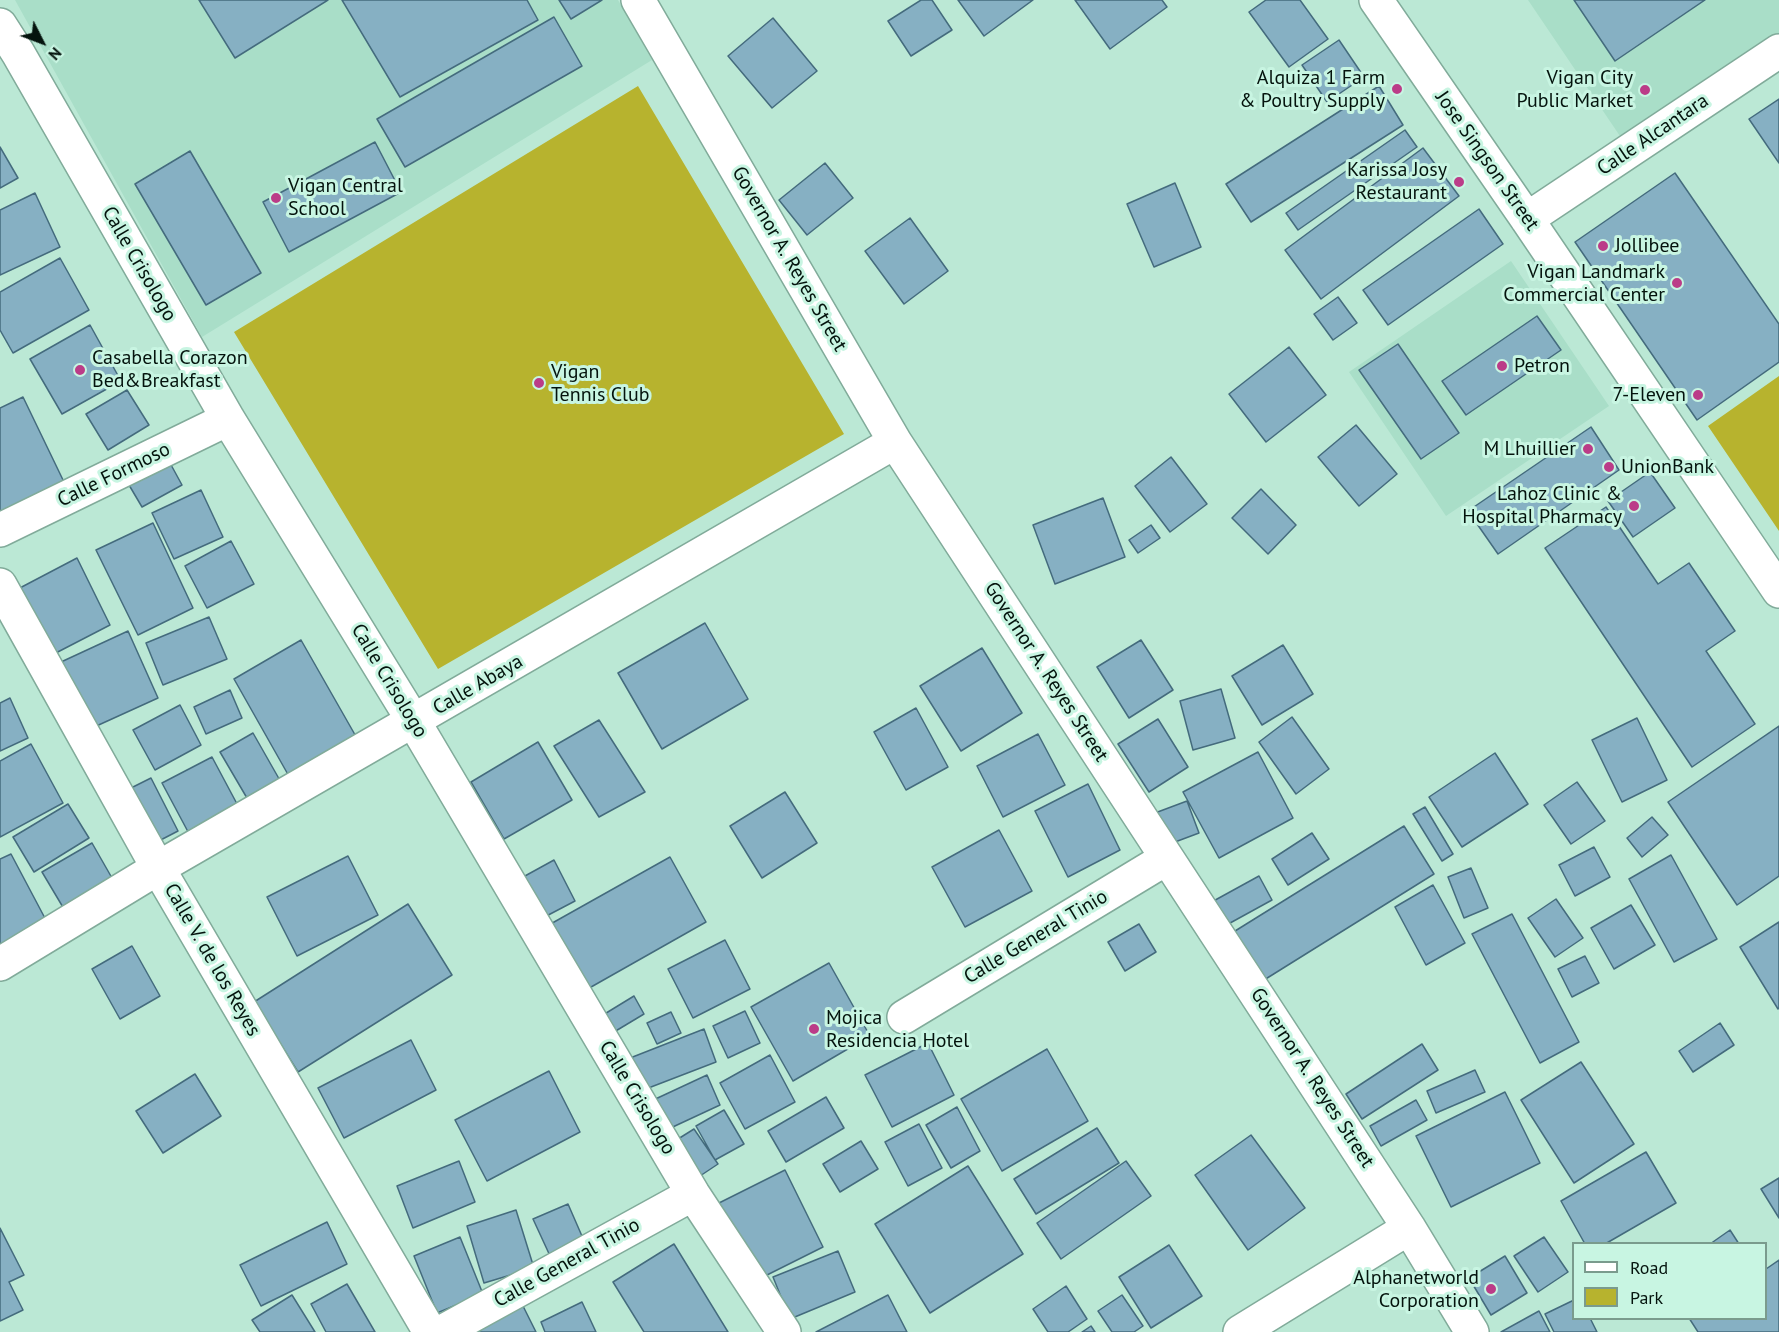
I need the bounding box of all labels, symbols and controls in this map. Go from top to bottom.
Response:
north arrow [12,12,72,72]
text: N [44,43,66,65]
place label: Alquiza 1 Farm & Poultry Supply [1239,66,1385,113]
place label: Vigan City Public Market [1517,66,1633,113]
marker: Alquiza 1 Farm & Poultry Supply [1390,82,1404,96]
marker: Vigan City Public Market [1638,83,1652,97]
street label: Jose Singson Street [1430,87,1544,235]
street label: Calle Alcantara [1593,89,1713,181]
place label: Karissa Josy Restaurant [1347,158,1447,205]
street label: Governor A. Reyes Street [726,162,852,356]
place label: Vigan Central School [288,174,403,221]
marker: Karissa Josy Restaurant [1452,175,1466,189]
marker: Vigan Central School [269,191,283,205]
street label: Calle Crisologo [96,202,182,326]
place label: Jollibee [1615,234,1679,258]
marker: Jollibee [1596,239,1610,253]
place label: Vigan Landmark Commercial Center [1503,260,1665,307]
marker: Vigan Landmark Commercial Center [1670,276,1684,290]
place label: Casabella Corazon Bed&Breakfast [92,346,248,393]
place label: Petron [1514,354,1570,378]
marker: Petron [1495,359,1509,373]
place label: Vigan Tennis Club [551,360,650,407]
marker: Casabella Corazon Bed&Breakfast [73,363,87,377]
marker: Vigan Tennis Club [532,376,546,390]
place label: 7-Eleven [1612,383,1686,407]
marker: 7-Eleven [1691,388,1705,402]
street label: Calle Formoso [54,437,174,513]
place label: M Lhuillier [1483,437,1576,461]
marker: M Lhuillier [1581,442,1595,456]
place label: UnionBank [1621,455,1714,479]
marker: UnionBank [1602,460,1616,474]
place label: Lahoz Clinic & Hospital Pharmacy [1462,482,1622,529]
marker: Lahoz Clinic & Hospital Pharmacy [1627,499,1641,513]
street label: Governor A. Reyes Street [979,578,1113,766]
street label: Calle Crisologo [346,620,432,742]
street label: Calle Abaya [429,650,527,720]
street label: Calle V. de los Reyes [159,879,265,1041]
street label: Calle General Tinio [960,885,1112,989]
street label: Governor A. Reyes Street [1245,984,1379,1172]
place label: Mojica Residencia Hotel [826,1006,969,1053]
marker: Mojica Residencia Hotel [807,1022,821,1036]
street label: Calle Crisologo [594,1037,680,1159]
street label: Calle General Tinio [490,1213,644,1313]
legend [1572,1242,1767,1320]
text: Road [1630,1256,1668,1279]
place label: Alphanetworld Corporation [1353,1266,1479,1313]
marker: Alphanetworld Corporation [1484,1282,1498,1296]
text: Park [1630,1286,1663,1309]

